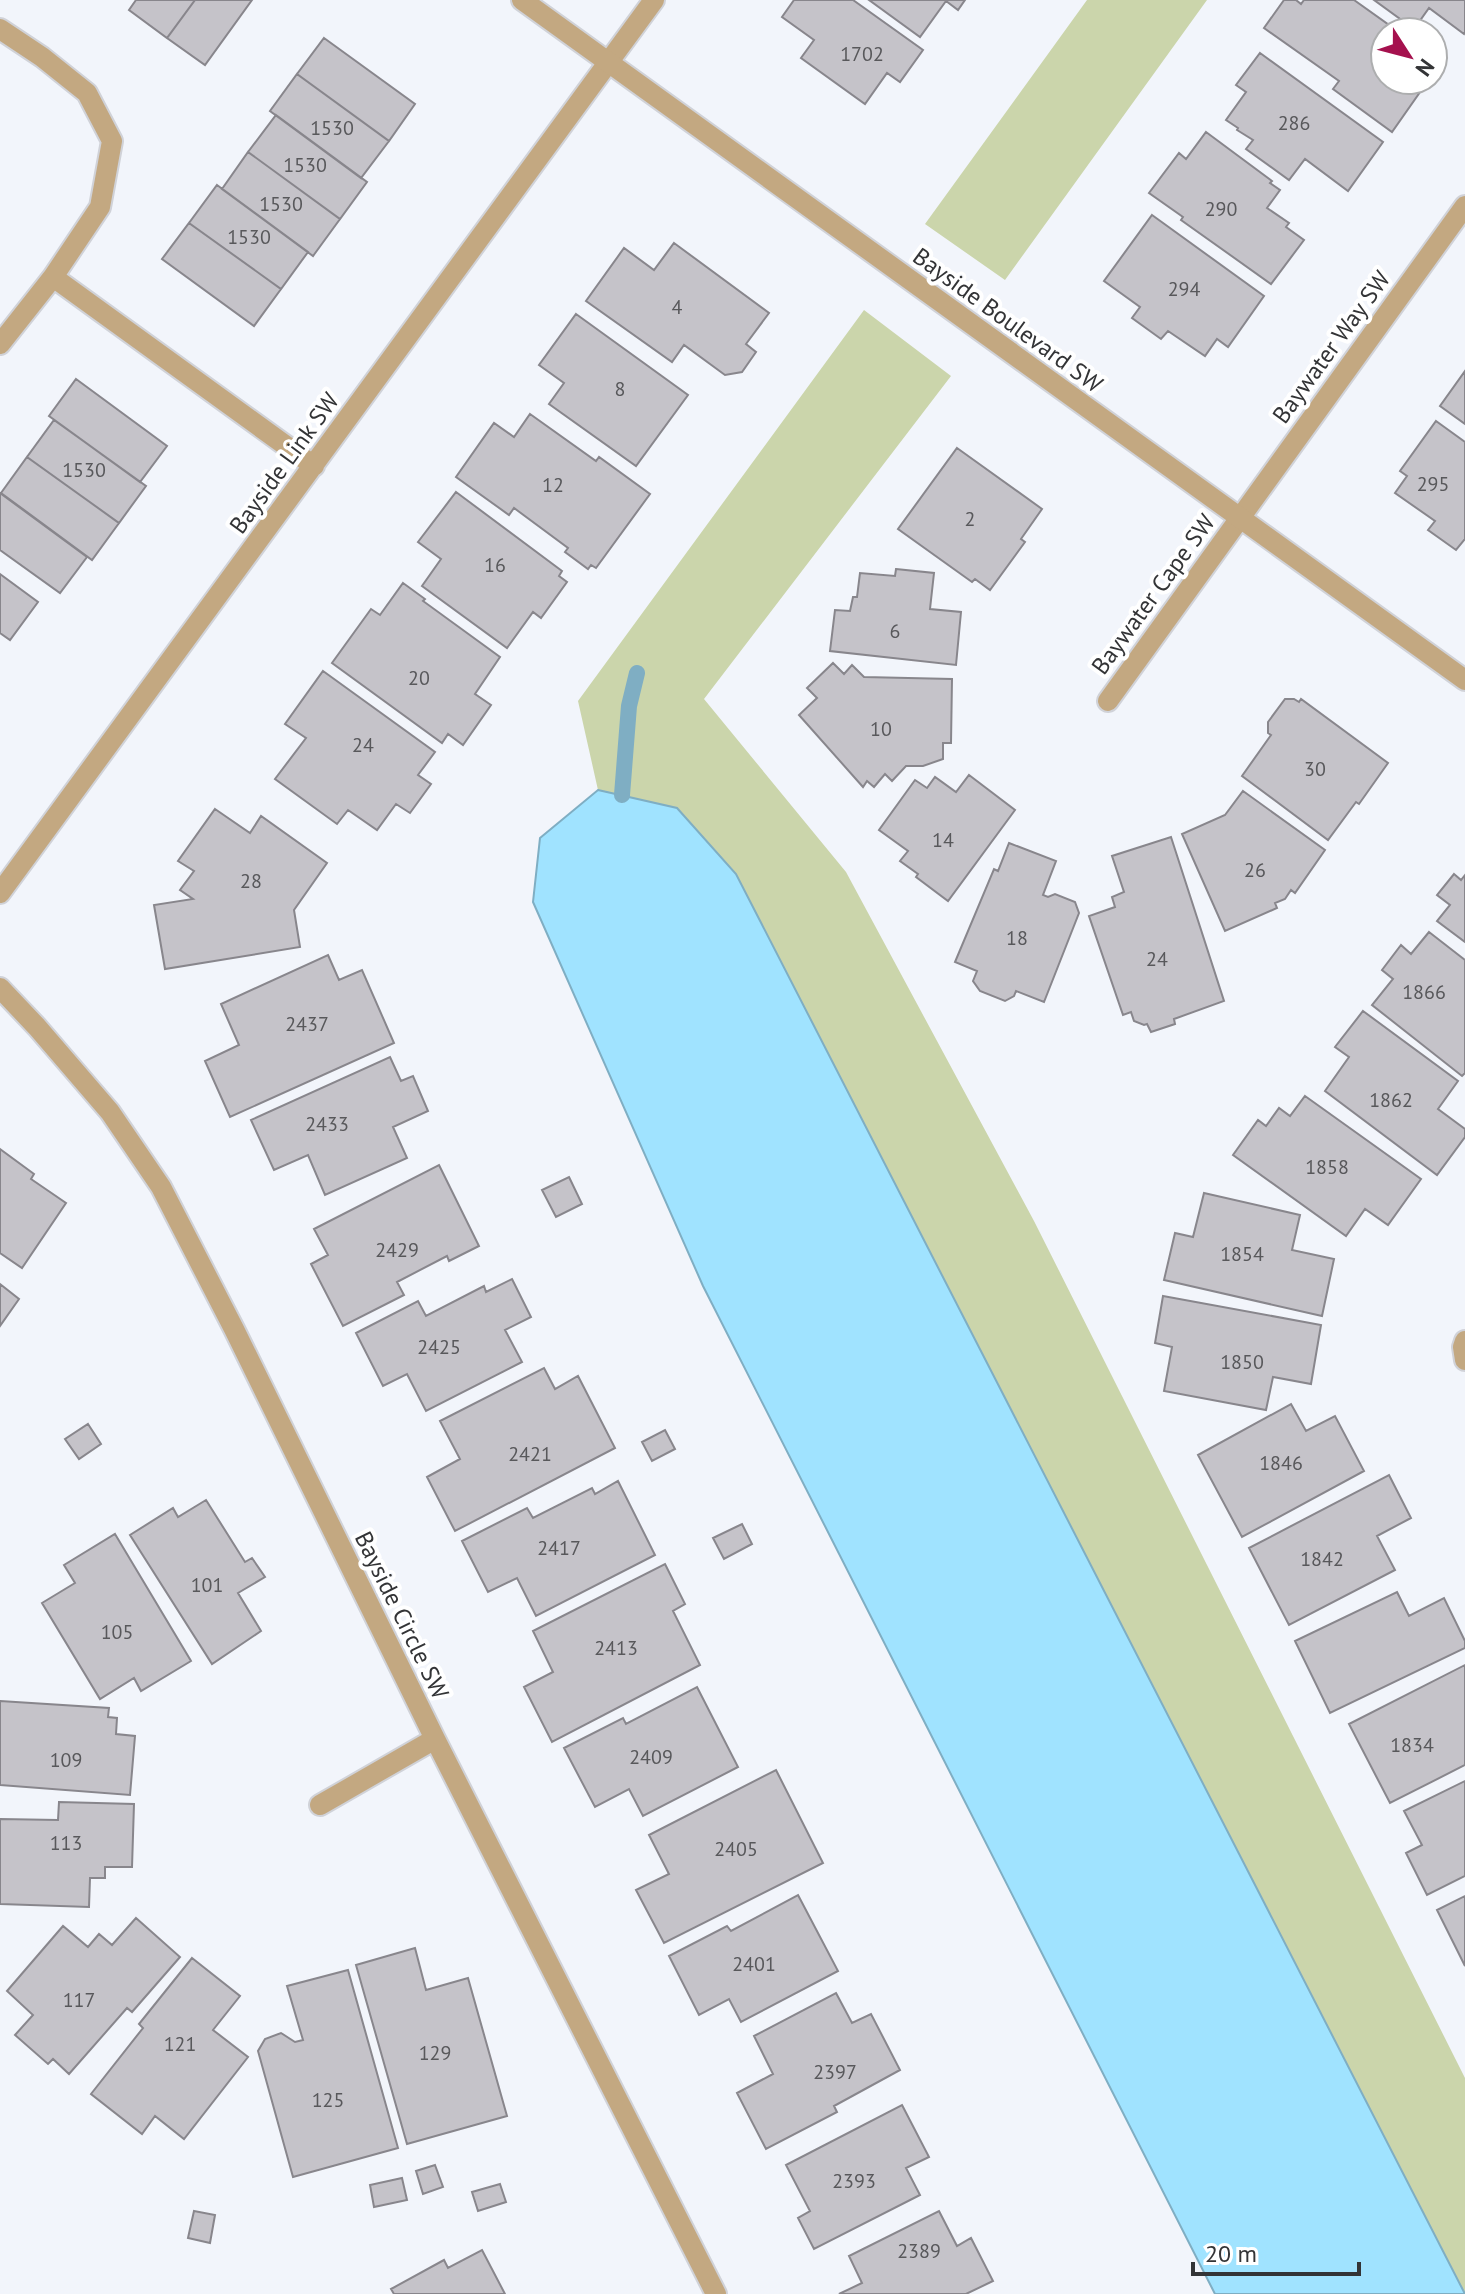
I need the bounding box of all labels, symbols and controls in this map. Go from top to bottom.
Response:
north arrow [1369,16,1449,96]
house number: 1702 [840,41,884,67]
text: N [1410,54,1441,82]
house number: 286 [1278,110,1310,136]
house number: 1530 [310,115,354,141]
house number: 1530 [283,152,327,178]
house number: 1530 [259,191,303,217]
house number: 290 [1205,196,1237,222]
house number: 1530 [227,224,271,250]
street label: Bayside Boulevard SW [907,241,1109,399]
street label: Baywater Way SW [1265,265,1397,429]
house number: 294 [1168,276,1200,302]
house number: 4 [672,294,683,320]
house number: 8 [615,376,625,402]
street label: Bayside Link SW [222,386,346,540]
house number: 1530 [62,457,106,483]
house number: 295 [1417,471,1449,497]
house number: 12 [542,472,564,498]
house number: 2 [965,506,975,532]
street label: Baywater Cape SW [1084,508,1222,680]
house number: 16 [484,552,506,578]
house number: 6 [890,618,900,644]
house number: 20 [408,665,430,691]
house number: 10 [870,716,892,742]
house number: 24 [352,732,374,758]
house number: 30 [1304,756,1326,782]
house number: 14 [932,827,954,853]
house number: 26 [1244,857,1266,883]
house number: 28 [240,868,262,894]
house number: 18 [1006,925,1028,951]
house number: 24 [1146,946,1168,972]
house number: 1866 [1402,979,1446,1005]
house number: 2437 [285,1011,329,1037]
house number: 1862 [1369,1087,1413,1113]
house number: 2433 [305,1111,349,1137]
house number: 1858 [1305,1154,1349,1180]
house number: 2429 [375,1237,419,1263]
house number: 1854 [1220,1241,1264,1267]
house number: 2425 [417,1334,461,1360]
house number: 1850 [1220,1349,1264,1375]
house number: 2421 [508,1441,552,1467]
house number: 1846 [1259,1450,1303,1476]
street label: Bayside Circle SW [348,1526,456,1704]
house number: 2417 [537,1535,581,1561]
house number: 1842 [1300,1546,1344,1572]
house number: 101 [191,1572,223,1598]
house number: 105 [101,1619,133,1645]
house number: 2413 [594,1635,638,1661]
house number: 1834 [1390,1732,1434,1758]
house number: 2409 [629,1744,673,1770]
house number: 109 [50,1747,82,1773]
house number: 113 [50,1830,82,1856]
house number: 2405 [714,1836,758,1862]
house number: 2401 [732,1951,776,1977]
house number: 117 [63,1987,95,2013]
house number: 121 [164,2031,196,2057]
house number: 129 [419,2040,451,2066]
house number: 2397 [813,2059,857,2085]
house number: 125 [312,2087,344,2113]
house number: 2393 [832,2168,876,2194]
scale bar [1193,2226,1359,2276]
house number: 2389 [897,2238,941,2264]
text: 20 m [1205,2238,1257,2269]

